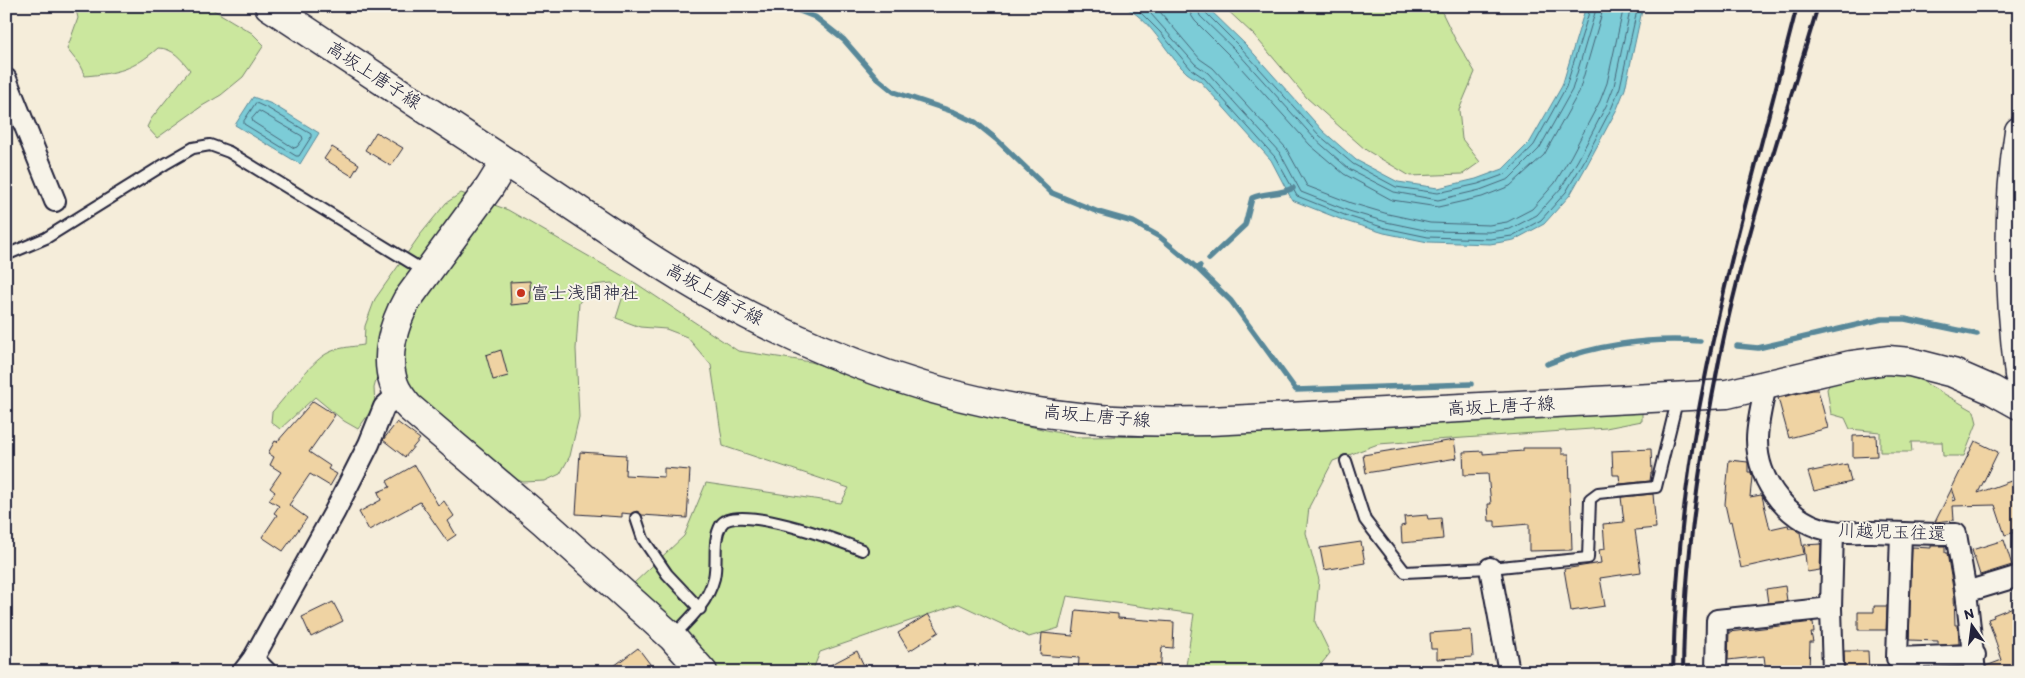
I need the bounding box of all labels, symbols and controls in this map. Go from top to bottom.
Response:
street label: 高坂上唐子線 [323,36,425,114]
street label: 高坂上唐子線 [662,258,768,330]
place label: 富士浅間神社 [531,282,639,304]
marker: 富士浅間神社 [515,287,527,299]
street label: 高坂上唐子線 [1446,392,1556,420]
street label: 高坂上唐子線 [1042,400,1152,432]
street label: 川越児玉往還 [1838,519,1946,545]
north arrow [1948,600,1998,650]
text: N [1962,604,1976,623]

